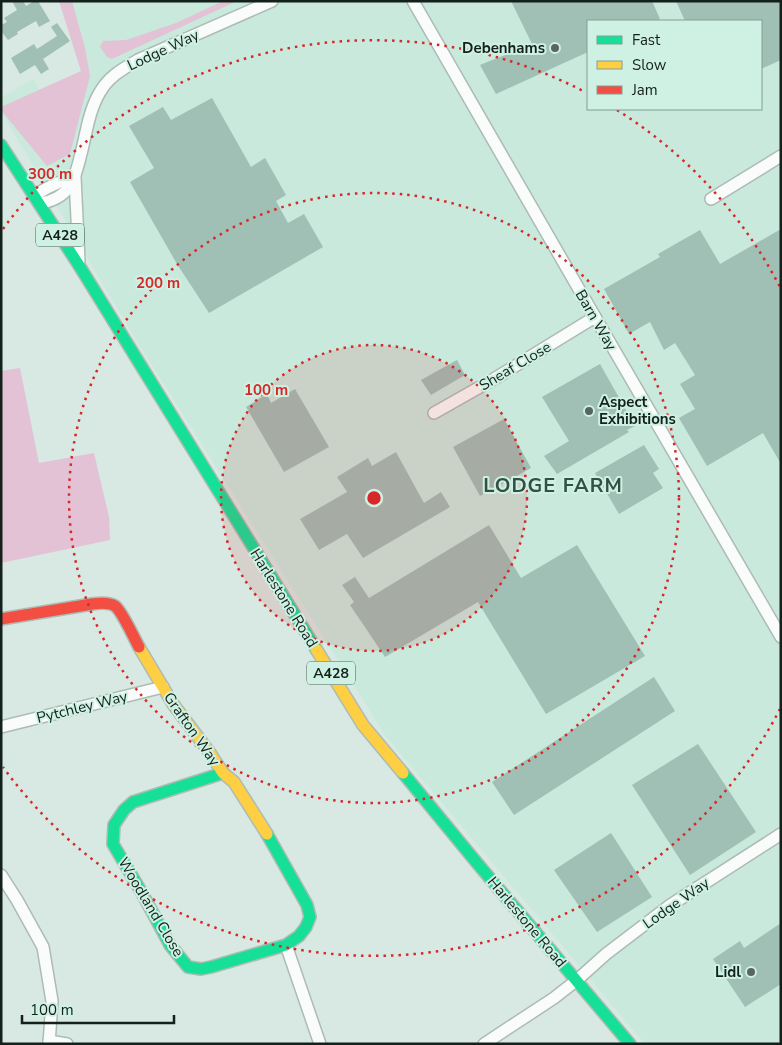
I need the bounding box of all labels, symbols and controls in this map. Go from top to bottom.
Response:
legend [587,20,762,110]
street label: Lodge Way [124,25,202,75]
text: Fast [632,30,661,50]
place label: Debenhams [462,38,545,58]
marker: Debenhams [549,42,561,54]
text: Slow [632,55,667,75]
text: Jam [631,80,658,100]
text: 300 m [28,164,72,184]
road number: A428 [36,224,84,246]
text: 200 m [136,273,180,293]
street label: Barn Way [571,286,622,354]
street label: Sheaf Close [475,337,555,395]
text: 100 m [244,380,288,400]
place label: Aspect Exhibitions [599,392,676,429]
marker: Aspect Exhibitions [583,405,595,417]
district label: LODGE FARM [483,472,623,499]
centre of rings [365,489,383,507]
street label: Harlestone Road [246,545,322,651]
road number: A428 [307,661,355,684]
street label: Pytchley Way [34,686,130,728]
street label: Grafton Way [159,688,225,770]
street label: Woodland Close [113,854,189,960]
street label: Harlestone Road [483,872,571,972]
street label: Lodge Way [639,873,714,933]
place label: Lidl [715,962,741,982]
marker: Lidl [745,966,757,978]
scale bar [22,992,175,1024]
text: 100 m [30,1000,74,1020]

